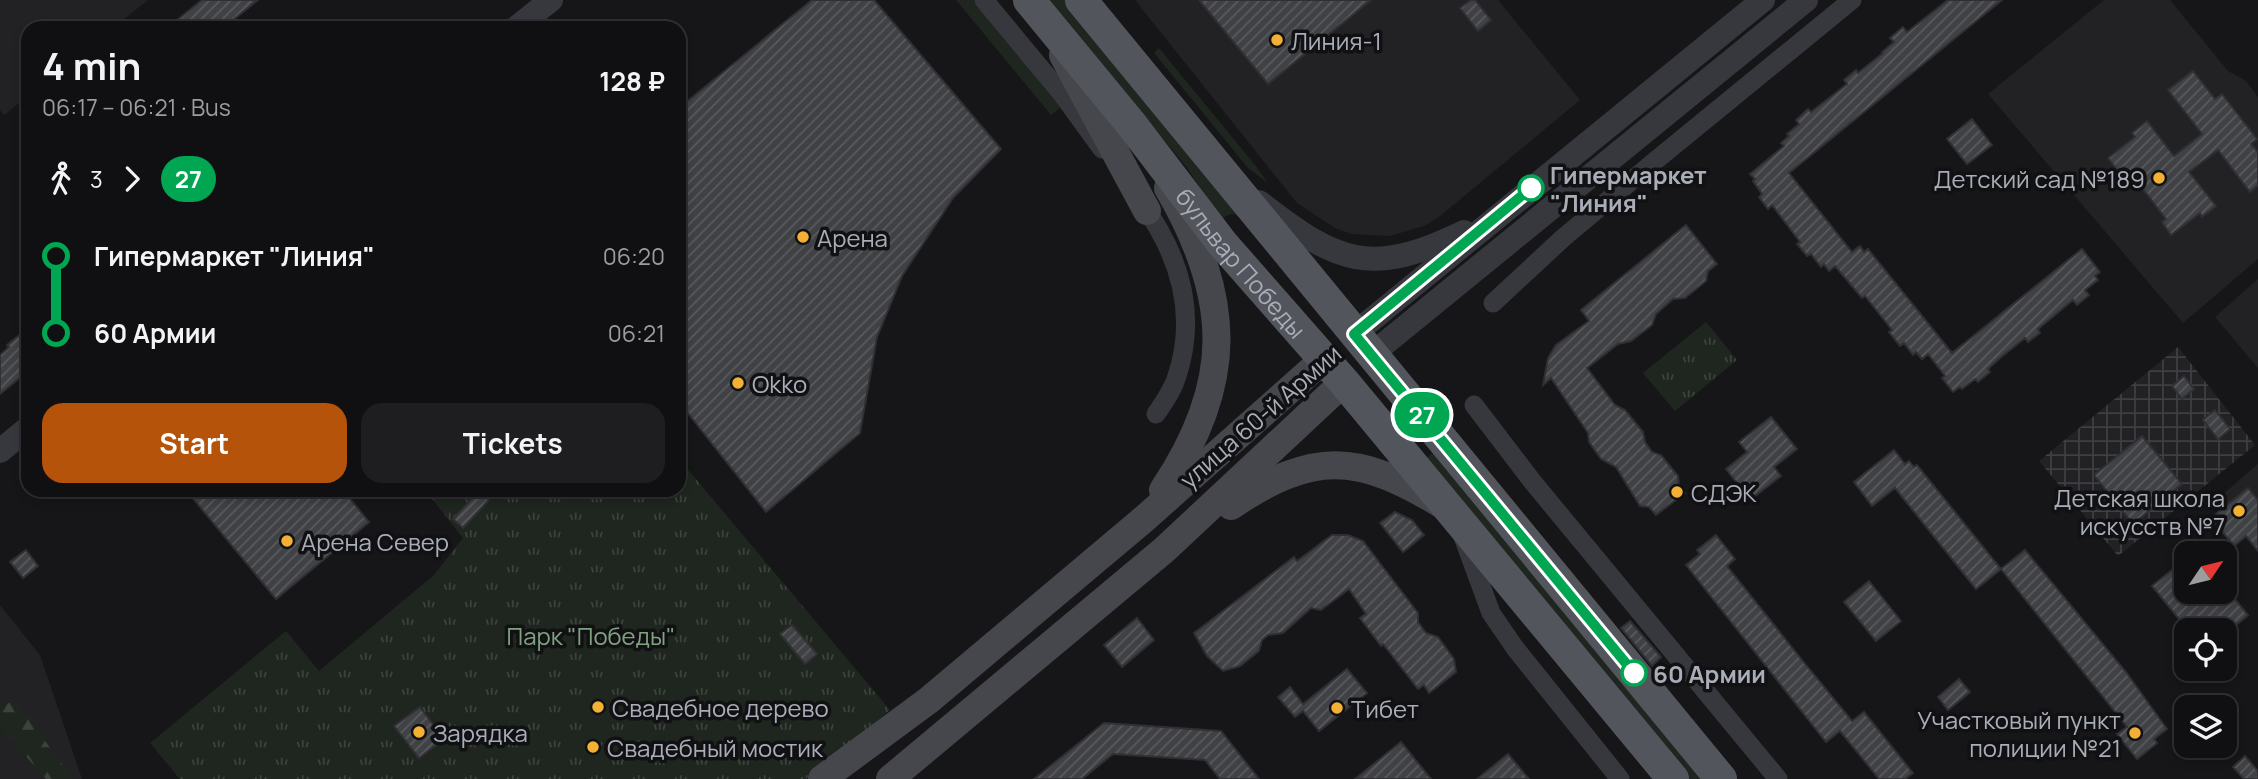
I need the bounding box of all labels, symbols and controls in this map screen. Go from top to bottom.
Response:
place label: Линия-1 [1291,24,1382,57]
marker: Линия-1 [1269,32,1285,48]
text: 4 min [42,39,141,91]
text: 128 ₽ [599,63,665,99]
text: 06:17 – 06:21 · Bus [42,91,231,123]
place label: Гипермаркет "Линия" [1550,158,1707,219]
icon: walk [42,160,80,198]
icon: forward [113,160,151,198]
text: 27 [175,162,202,195]
place label: Детский сад №189 [1934,162,2145,195]
text: 3 [90,163,103,195]
marker: Детский сад №189 [2151,170,2167,186]
marker: Гипермаркет "Линия" [1518,175,1544,201]
street label: бульвар Победы [1169,181,1314,345]
place label: Арена [817,221,888,254]
marker: Арена [795,229,811,245]
text: Гипермаркет "Линия" [94,238,375,274]
text: 06:20 [603,240,665,272]
text: 60 Армии [94,315,216,351]
text: 06:21 [608,317,665,349]
street label: улица 60-й Армии [1172,337,1348,495]
place label: Okko [752,367,807,400]
marker: Okko [730,375,746,391]
line badge: 27 [1390,392,1454,438]
text: 27 [1408,398,1436,431]
button: Start [42,403,347,483]
button: Tickets [361,403,665,483]
place label: СДЭК [1691,476,1757,509]
place label: Детская школа искусств №7 [2054,481,2225,542]
marker: СДЭК [1669,484,1685,500]
marker: Детская школа искусств №7 [2231,503,2247,519]
place label: Арена Север [301,525,449,558]
marker: Арена Север [279,533,295,549]
north arrow [2174,541,2236,604]
map controls [2174,541,2237,758]
button: locate [2174,618,2237,681]
park label: Парк "Победы" [507,619,675,652]
place label: 60 Армии [1653,657,1766,690]
marker: 60 Армии [1621,660,1647,686]
place label: Свадебное дерево [612,691,829,724]
place label: Тибет [1351,692,1419,725]
button: layers [2174,695,2237,758]
marker: Свадебное дерево [590,699,606,715]
marker: Тибет [1329,700,1345,716]
place label: Участковый пункт полиции №21 [1917,703,2121,764]
place label: Зарядка [433,716,528,749]
marker: Зарядка [411,724,427,740]
marker: Участковый пункт полиции №21 [2127,725,2143,741]
place label: Свадебный мостик [607,731,824,764]
marker: Свадебный мостик [585,739,601,755]

